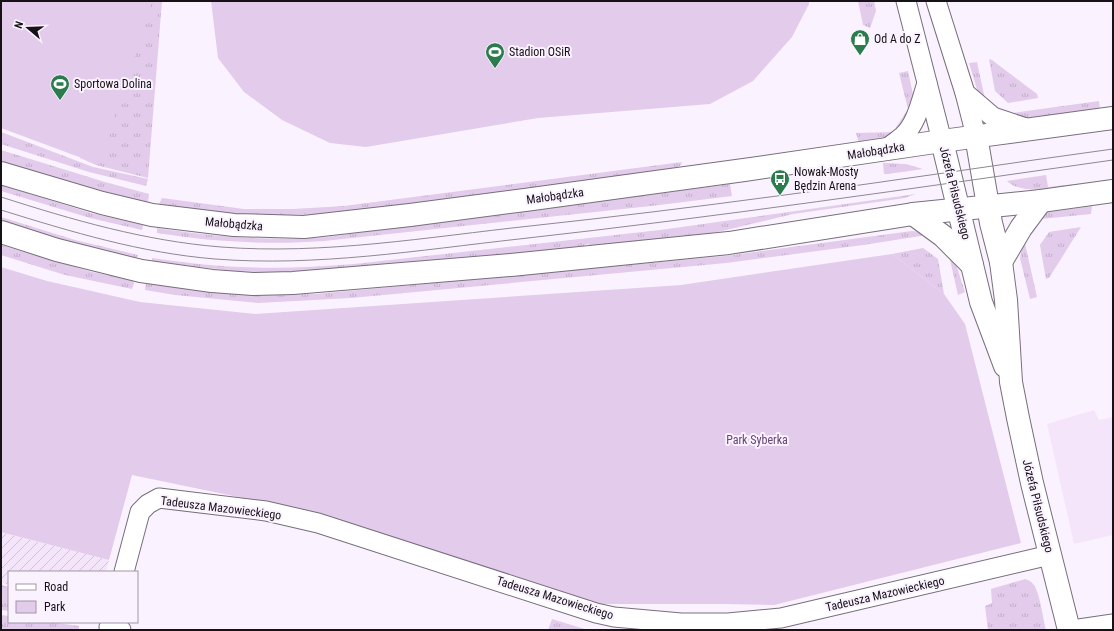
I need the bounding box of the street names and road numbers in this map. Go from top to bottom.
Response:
street label: Małobądzka [846,140,906,162]
street label: Józefa Piłsudskiego [937,145,973,241]
street label: Małobądzka [525,185,585,207]
street label: Małobądzka [205,215,264,234]
street label: Józefa Piłsudskiego [1020,458,1056,554]
street label: Tadeusza Mazowieckiego [160,494,282,522]
street label: Tadeusza Mazowieckiego [495,574,615,622]
street label: Tadeusza Mazowieckiego [824,574,946,614]

